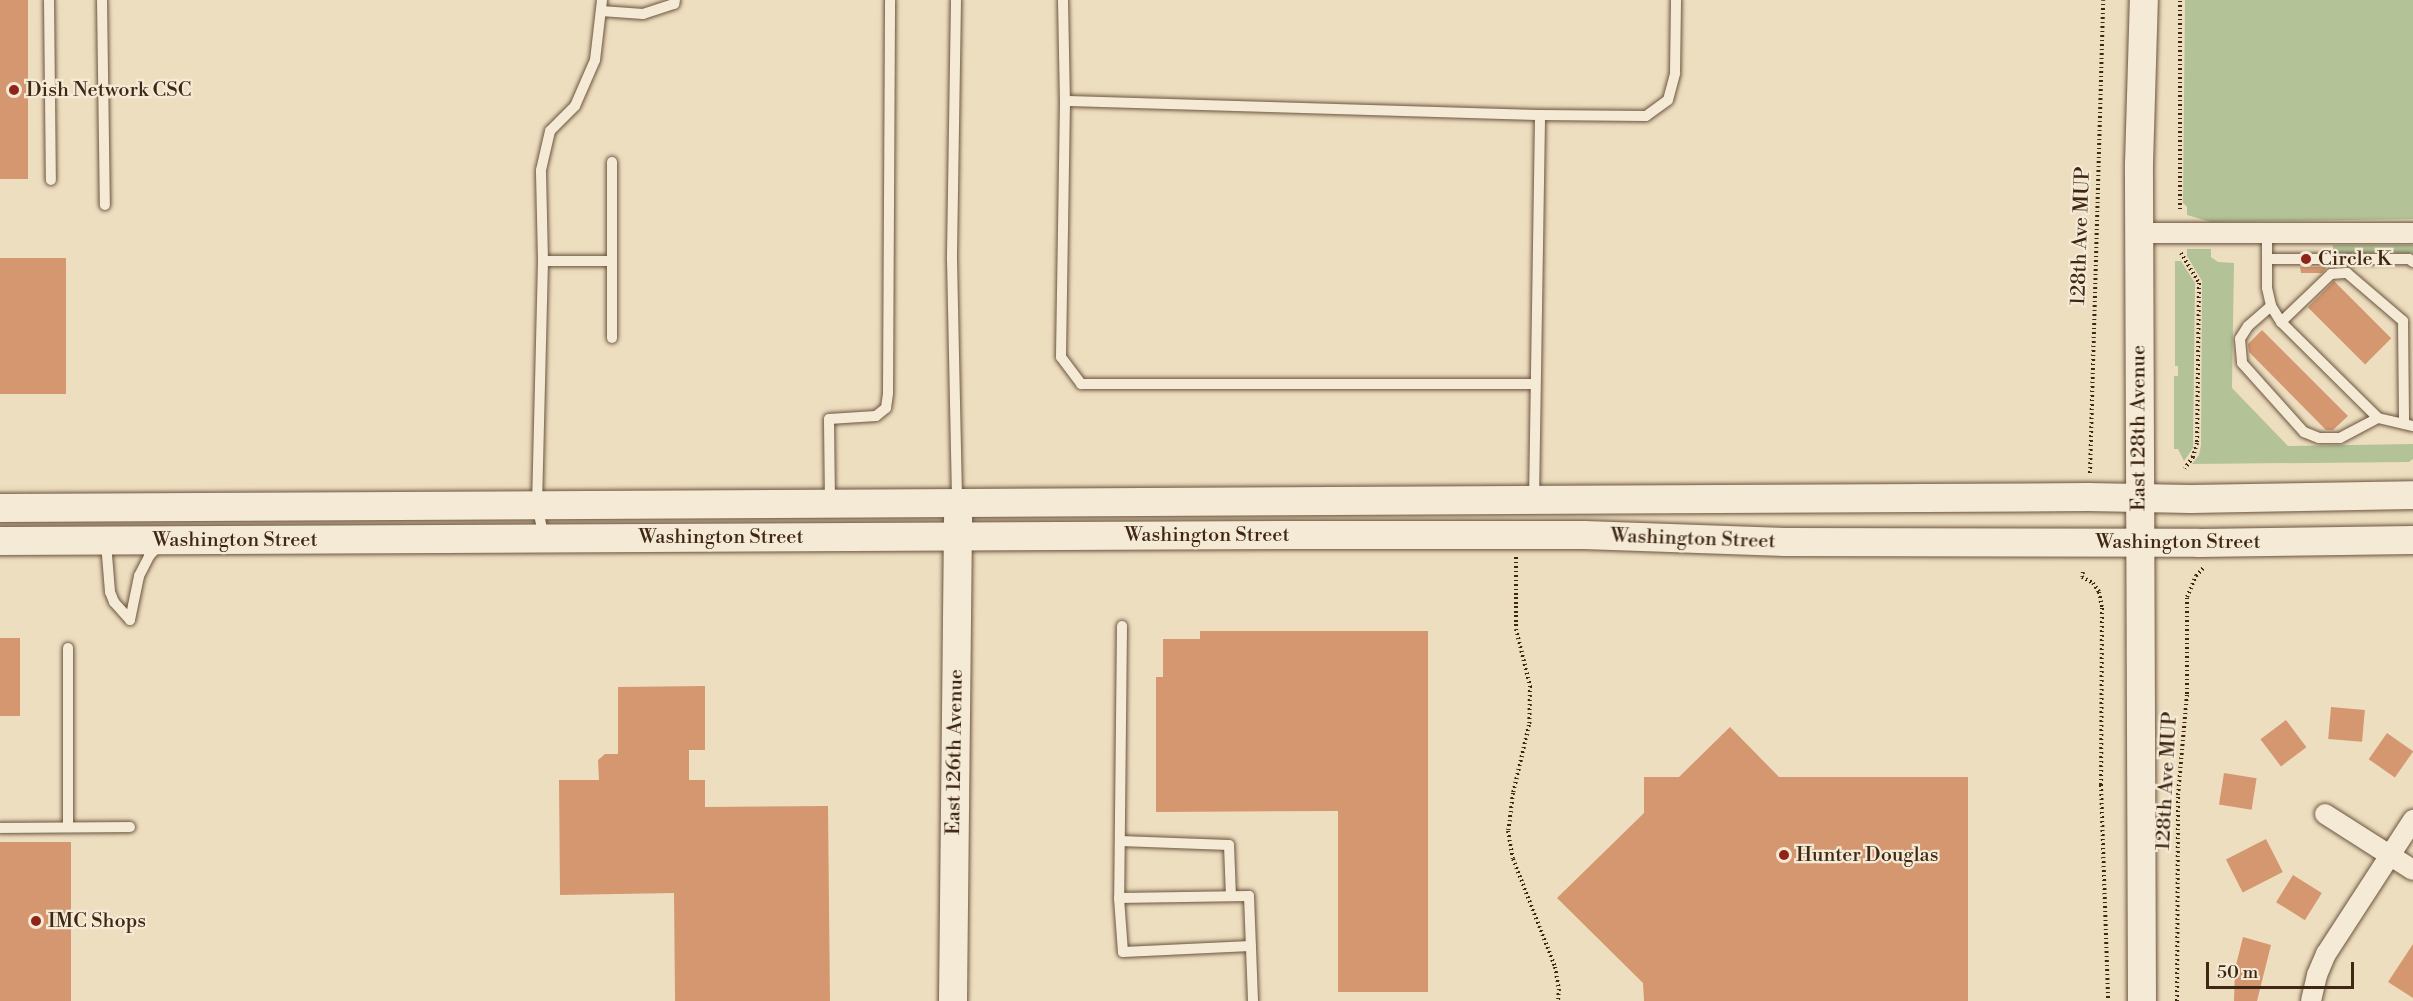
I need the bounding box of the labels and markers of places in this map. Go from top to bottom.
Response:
place label: Dish Network CSC [26,78,191,102]
marker: Dish Network CSC [7,83,21,97]
place label: Circle K [2318,247,2391,271]
marker: Circle K [2299,252,2313,266]
place label: Hunter Douglas [1796,843,1938,867]
marker: Hunter Douglas [1777,848,1791,862]
place label: IMC Shops [48,909,146,933]
marker: IMC Shops [29,914,43,928]

